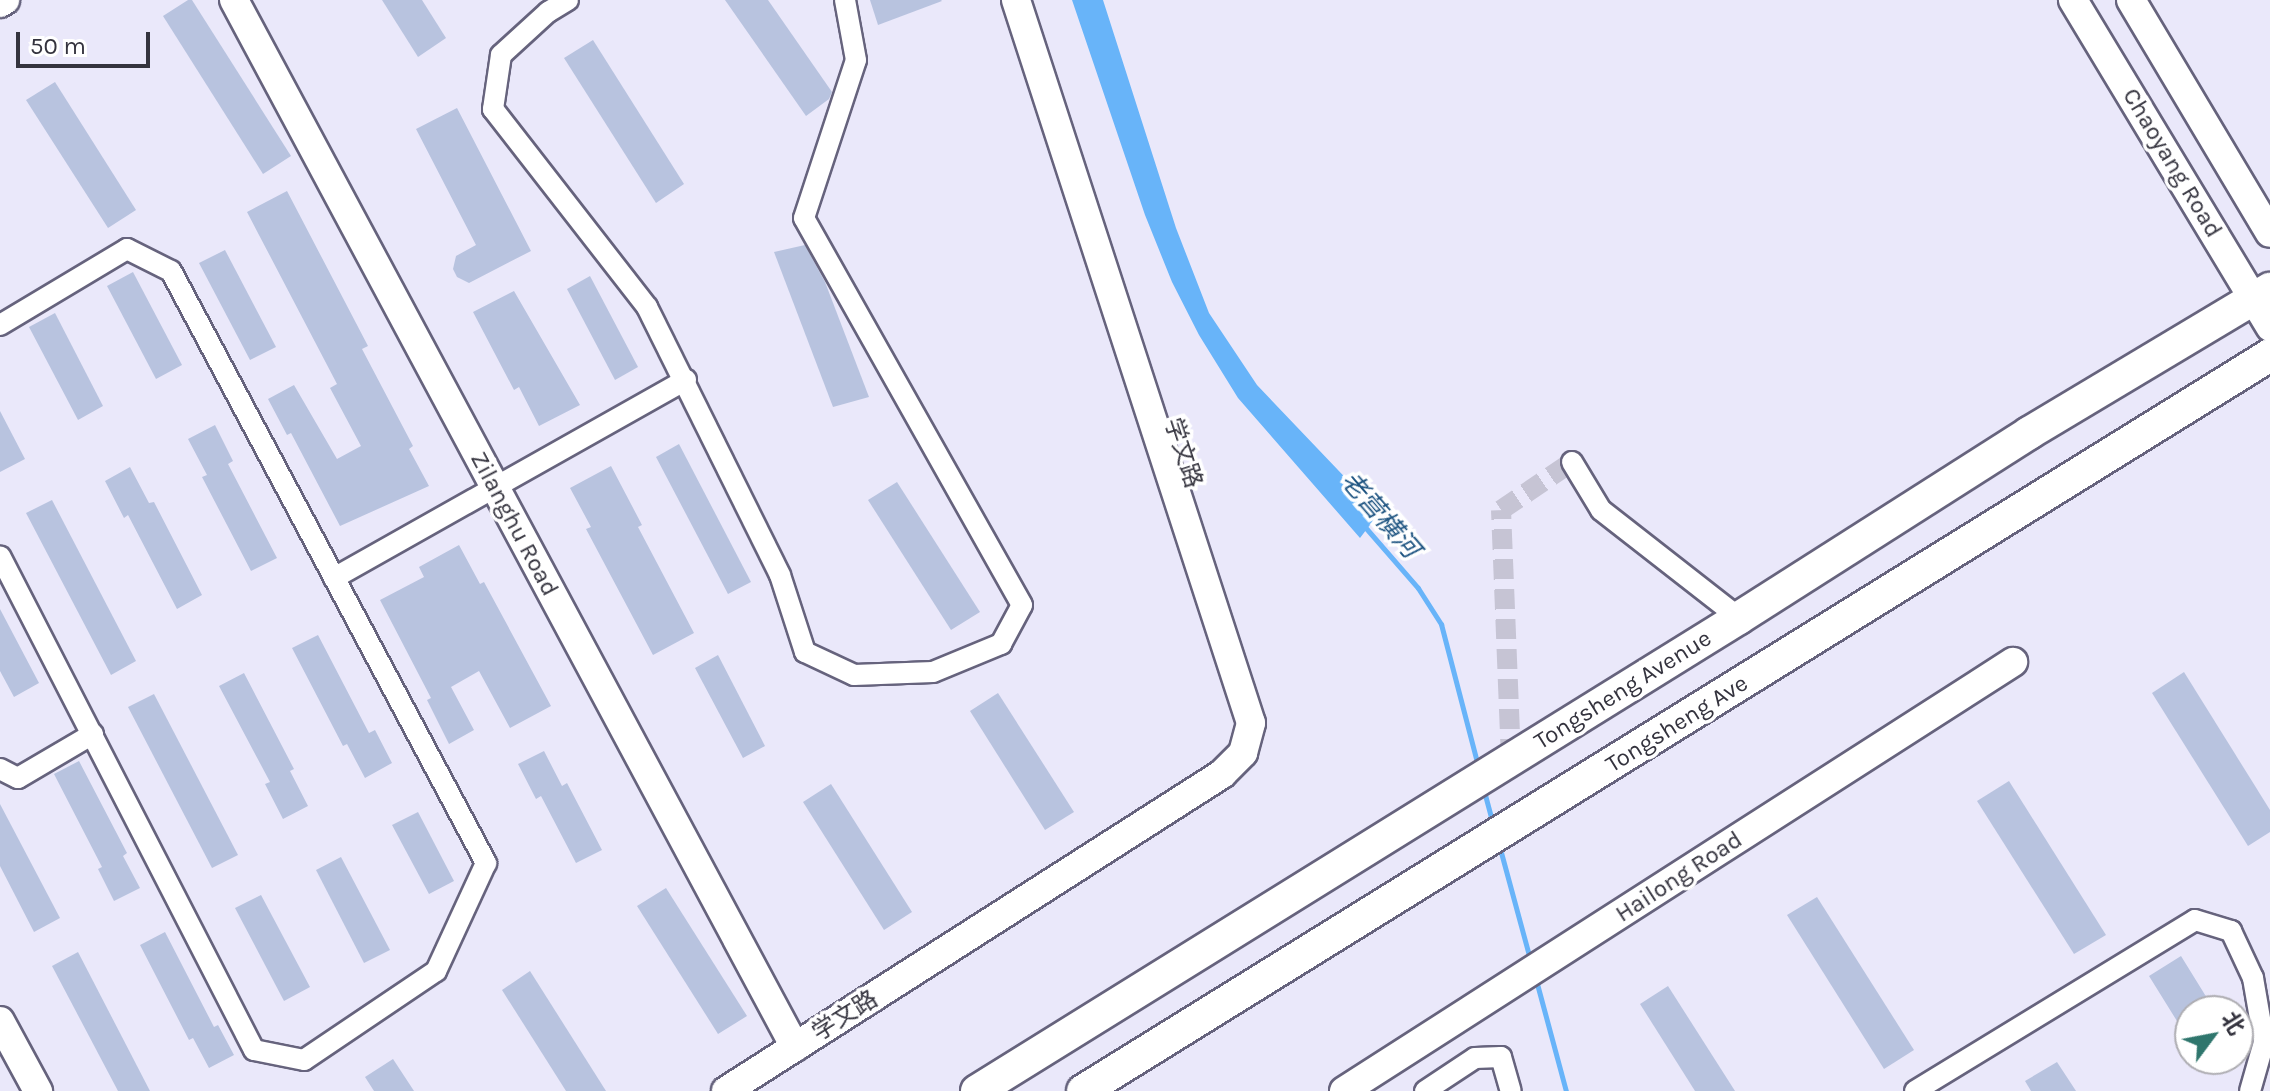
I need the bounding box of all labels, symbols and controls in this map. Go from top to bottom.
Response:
scale bar [20,16,154,66]
text: 50 m [30,32,86,60]
street label: Chaoyang Road [2116,83,2228,243]
street label: 学文路 [1158,414,1208,492]
street label: Zilanghu Road [464,447,564,601]
water label: 老营横河 [1334,466,1426,564]
street label: Tongsheng Avenue [1529,624,1717,756]
street label: Tongsheng Ave [1601,669,1753,779]
street label: Hailong Road [1610,825,1748,929]
street label: 学文路 [807,985,883,1047]
north arrow [2174,995,2254,1075]
text: 北 [2216,1007,2250,1040]

